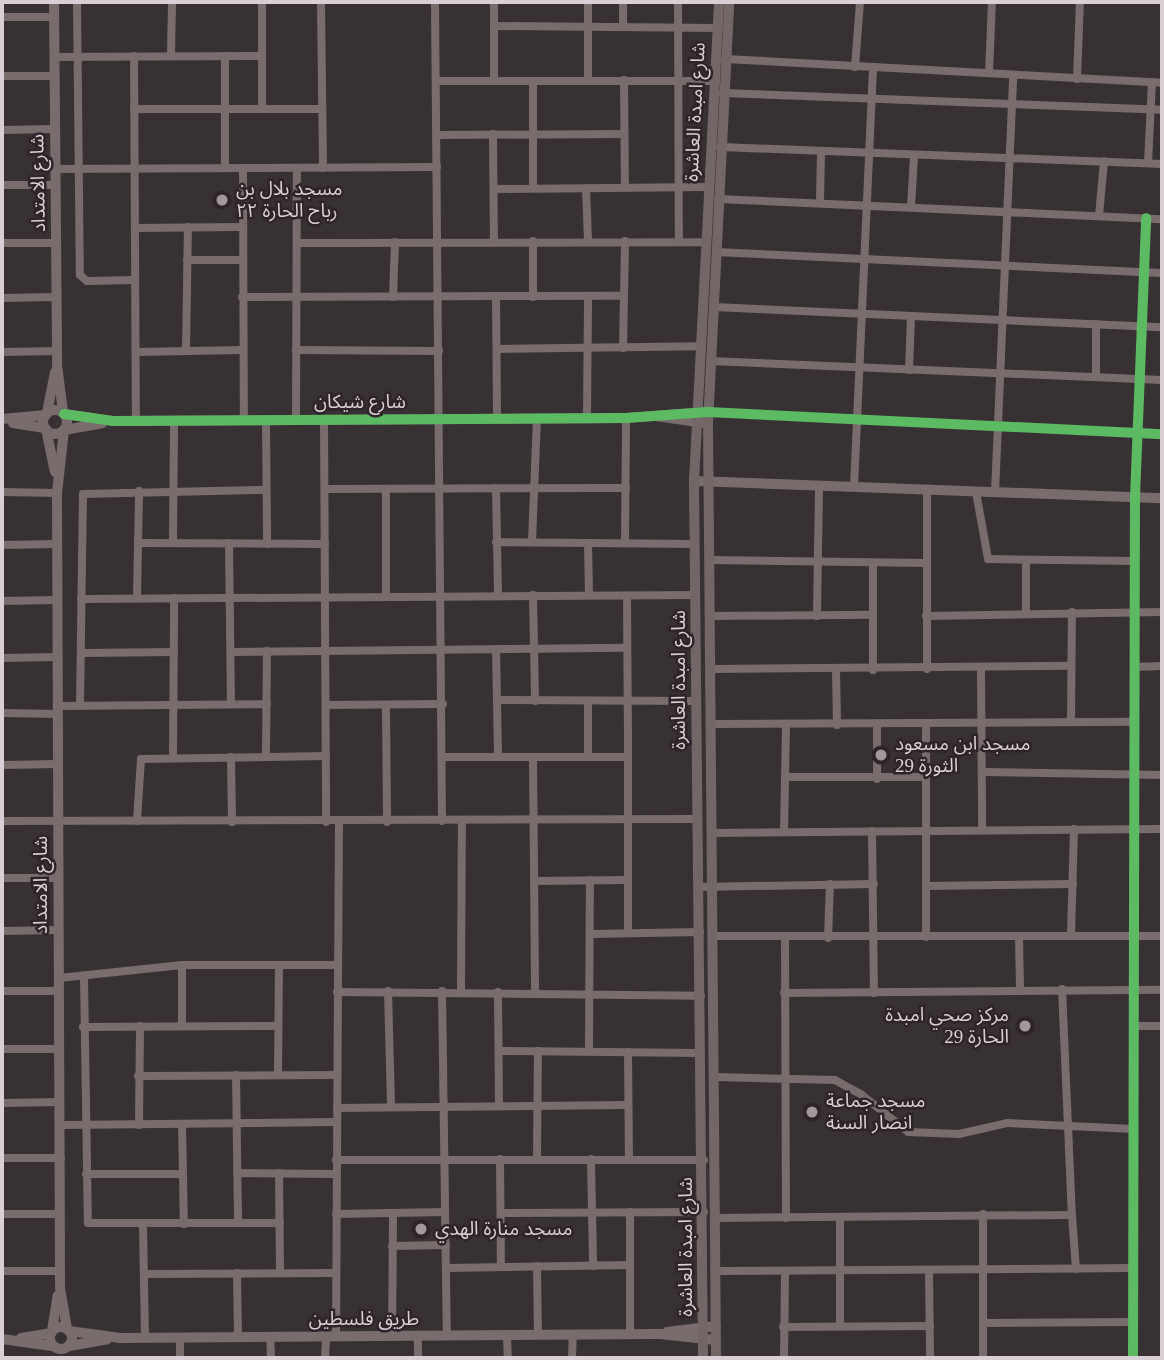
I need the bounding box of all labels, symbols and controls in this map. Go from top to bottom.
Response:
street label: شارع امبدة العاشرة [680,42,710,182]
street label: شارع الامتداد [26,134,50,232]
place label: مسجد بلال بن رباح الحارة ٢٢ [236,178,343,222]
marker: مسجد بلال بن رباح الحارة ٢٢ [214,192,230,208]
street label: شارع شيكان [314,391,406,413]
street label: شارع امبدة العاشرة [668,610,690,750]
place label: مسجد ابن مسعود الثورة 29 [895,733,1030,777]
marker: مسجد ابن مسعود الثورة 29 [873,747,889,763]
street label: شارع الامتداد [30,836,52,934]
place label: مركز صحي امبدة الحارة 29 [885,1004,1009,1048]
marker: مركز صحي امبدة الحارة 29 [1015,1016,1035,1036]
place label: مسجد جماعة انصار السنة [826,1090,926,1134]
marker: مسجد جماعة انصار السنة [804,1104,820,1120]
street label: شارع امبدة العاشرة [675,1177,697,1317]
place label: مسجد منارة الهدي [435,1218,572,1240]
marker: مسجد منارة الهدي [413,1221,429,1237]
street label: طريق فلسطين [309,1308,419,1330]

